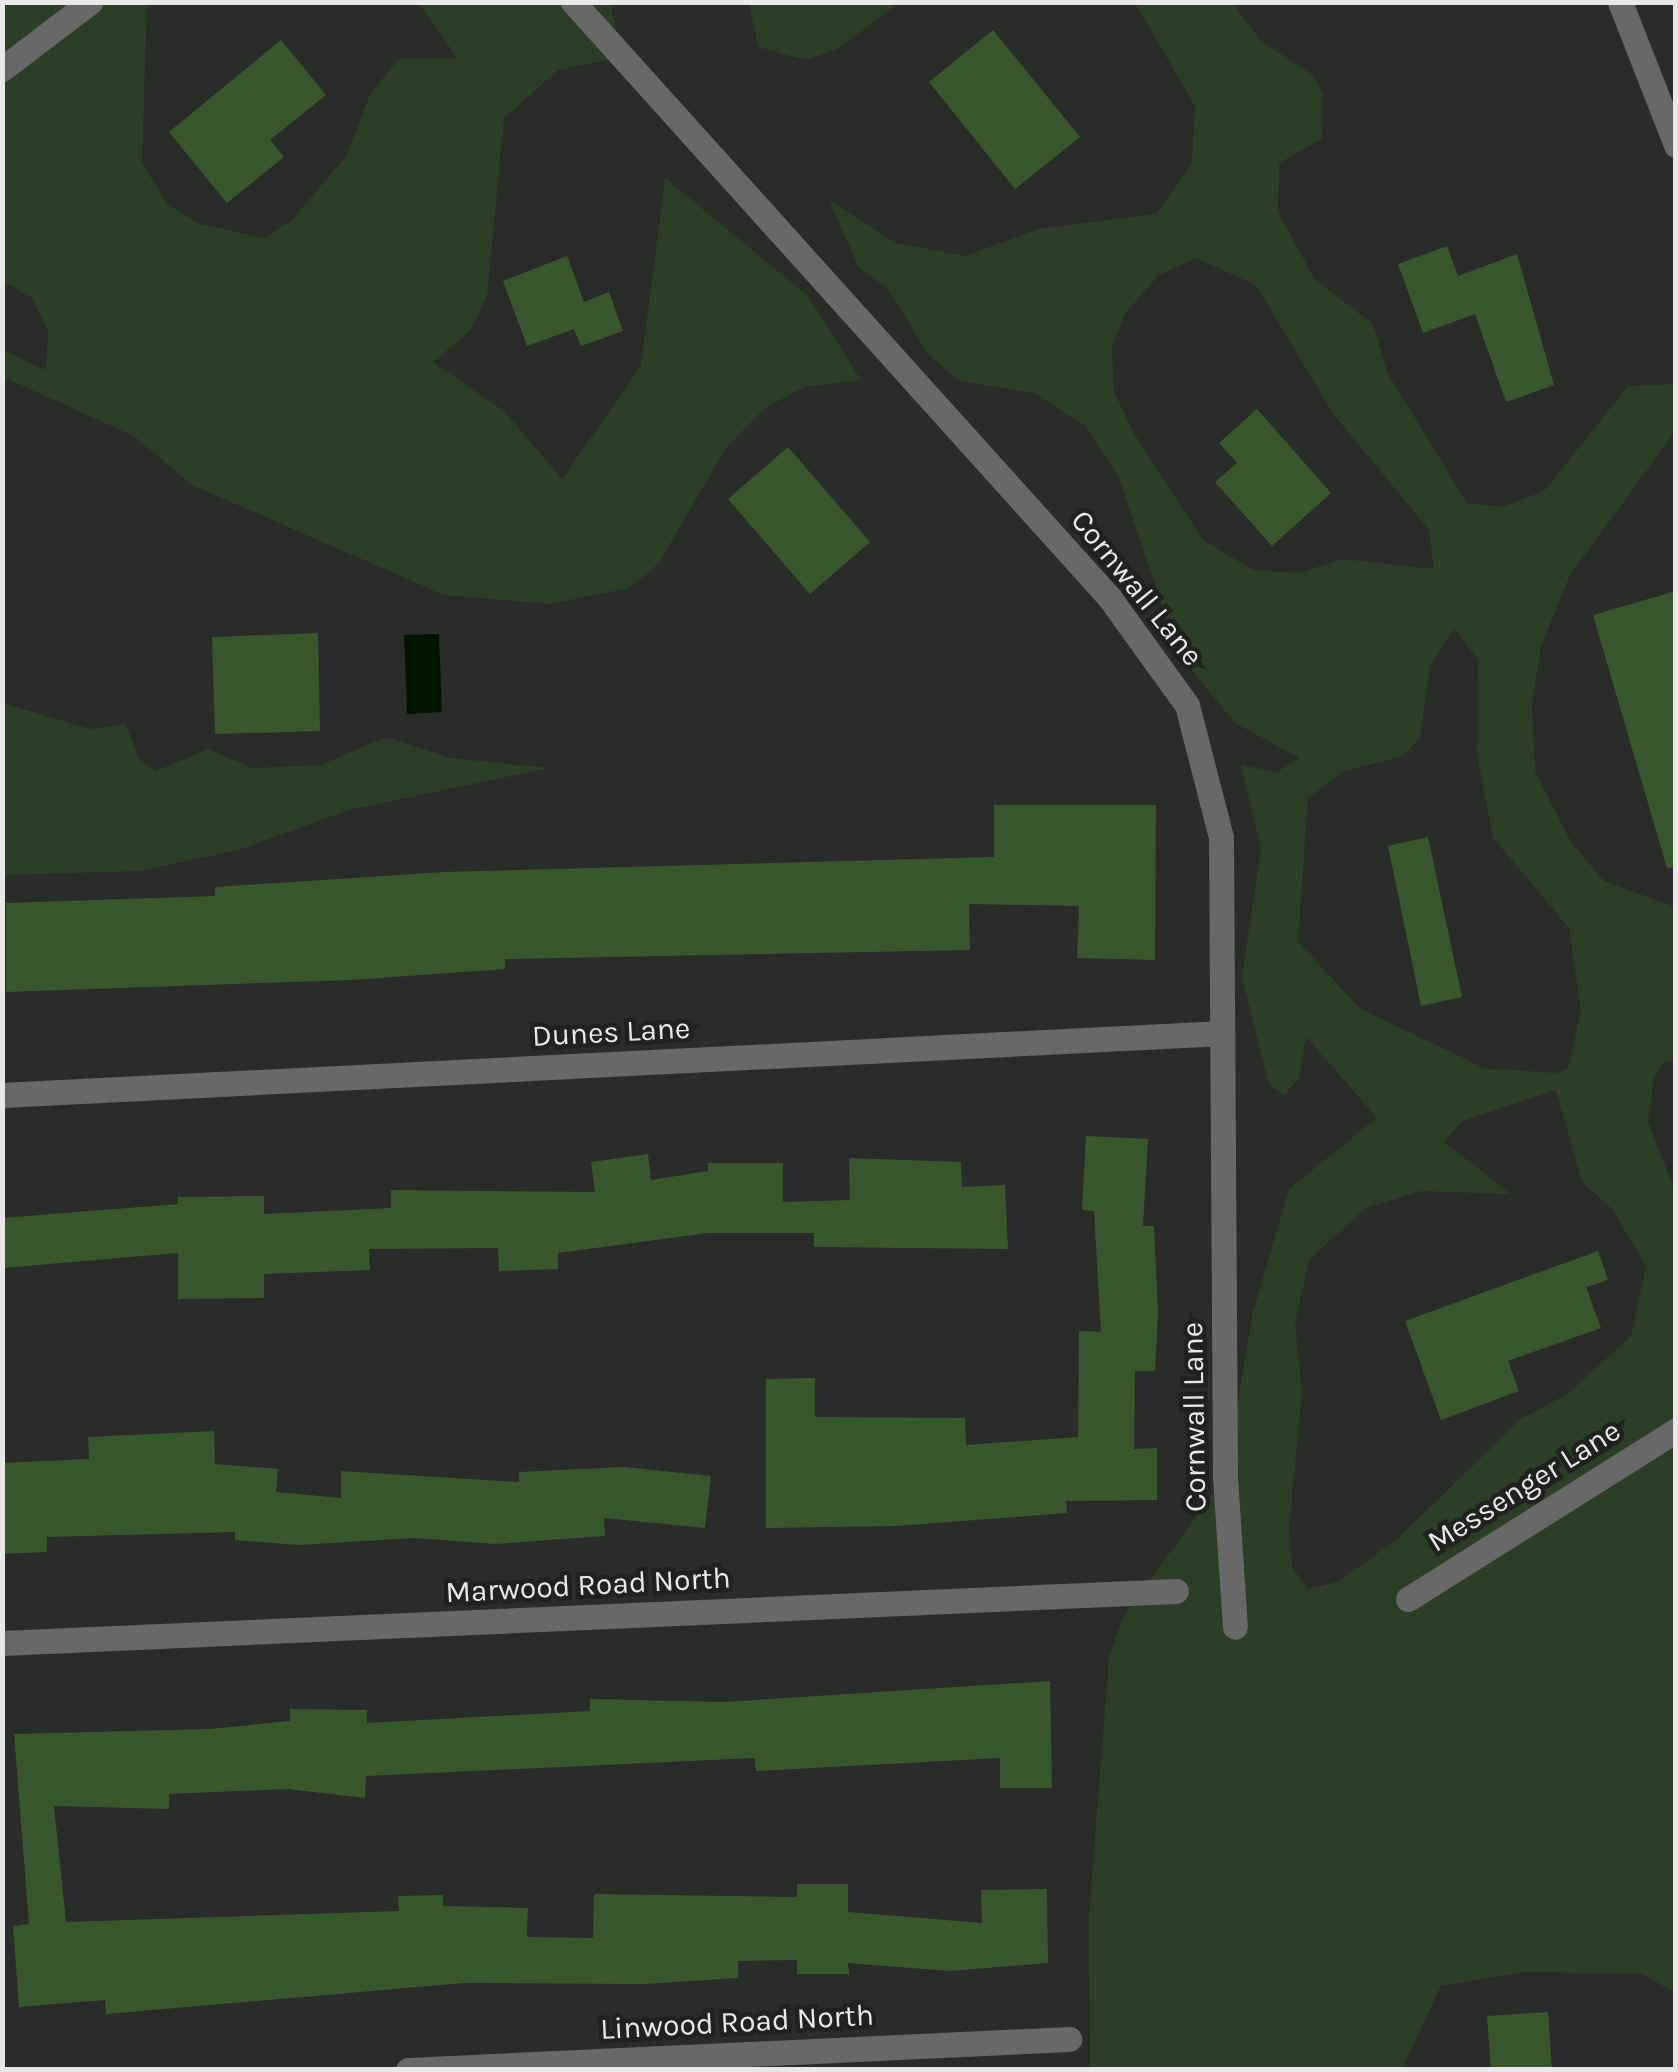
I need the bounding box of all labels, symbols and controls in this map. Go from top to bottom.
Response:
street label: Cornwall Lane [1063,503,1211,673]
street label: Dunes Lane [531,1010,691,1054]
street label: Cornwall Lane [1174,1322,1214,1512]
street label: Messenger Lane [1421,1412,1627,1560]
street label: Marwood Road North [444,1560,732,1610]
street label: Linwood Road North [599,1997,875,2047]

